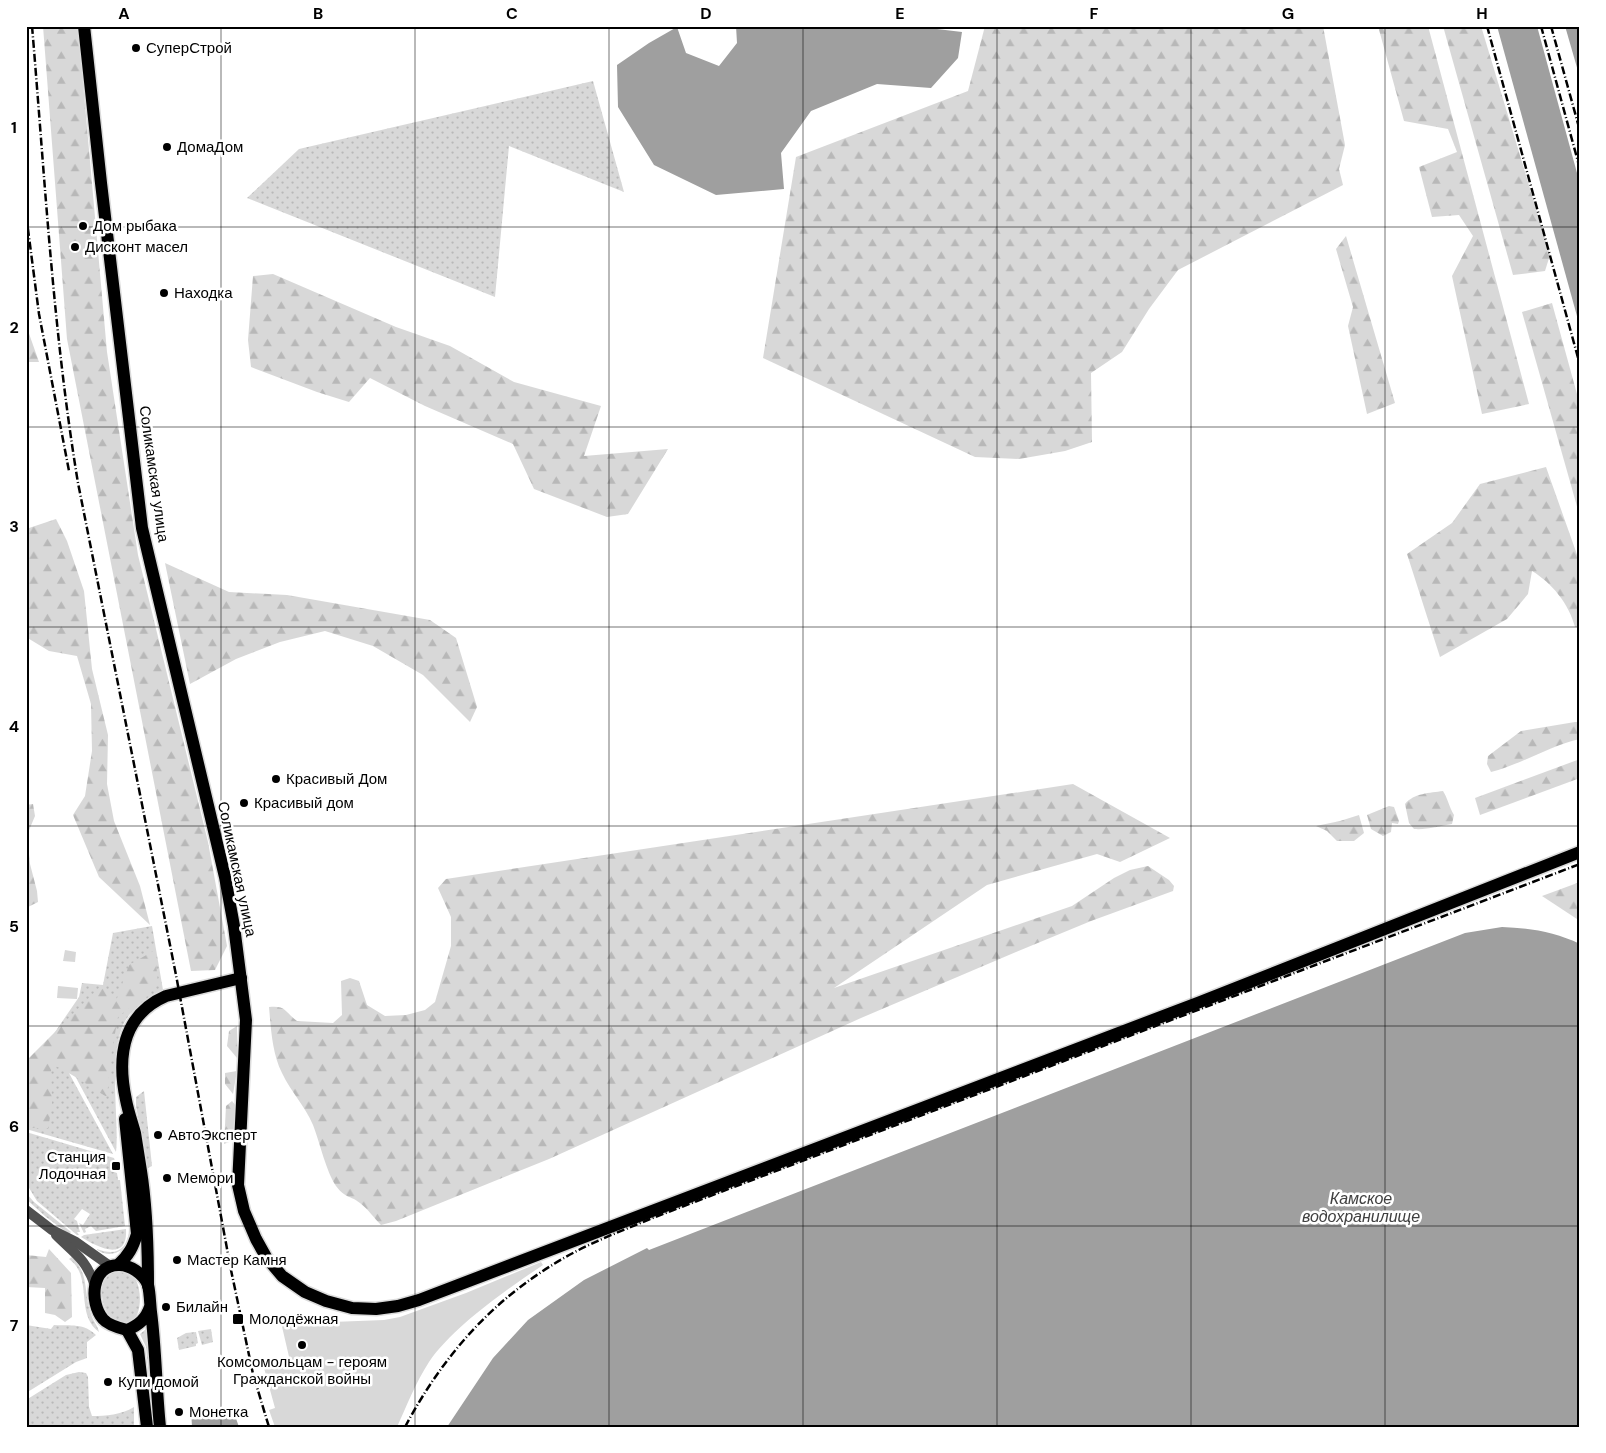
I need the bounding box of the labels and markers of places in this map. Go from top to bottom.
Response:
place label: СуперСтрой [146,38,232,58]
marker: СуперСтрой [130,42,142,54]
place label: ДомаДом [177,137,243,157]
marker: ДомаДом [161,141,173,153]
place label: Дом рыбака [93,216,178,236]
marker: Дом рыбака [77,220,89,232]
place label: Дисконт масел [85,237,188,257]
marker: Дисконт масел [69,241,81,253]
place label: Находка [174,283,233,303]
marker: Находка [158,287,170,299]
place label: Красивый Дом [286,769,387,789]
marker: Красивый Дом [270,773,282,785]
place label: Красивый дом [254,793,354,813]
marker: Красивый дом [238,797,250,809]
place label: АвтоЭксперт [168,1125,257,1145]
marker: АвтоЭксперт [152,1129,164,1141]
place label: Станция Лодочная [39,1147,106,1184]
marker: Станция Лодочная [110,1160,122,1172]
place label: Мемори [177,1168,233,1188]
marker: Мемори [161,1172,173,1184]
place label: Мастер Камня [187,1250,287,1270]
marker: Мастер Камня [171,1254,183,1266]
place label: Билайн [176,1297,228,1317]
marker: Билайн [160,1301,172,1313]
place label: Молодёжная [249,1309,339,1329]
marker: Молодёжная [231,1312,245,1326]
marker: Комсомольцам - героям Гражданской войны [296,1339,308,1351]
place label: Комсомольцам - героям Гражданской войны [217,1352,387,1389]
place label: Купи домой [118,1372,199,1392]
marker: Купи домой [102,1376,114,1388]
place label: Монетка [189,1402,249,1422]
marker: Монетка [173,1406,185,1418]

